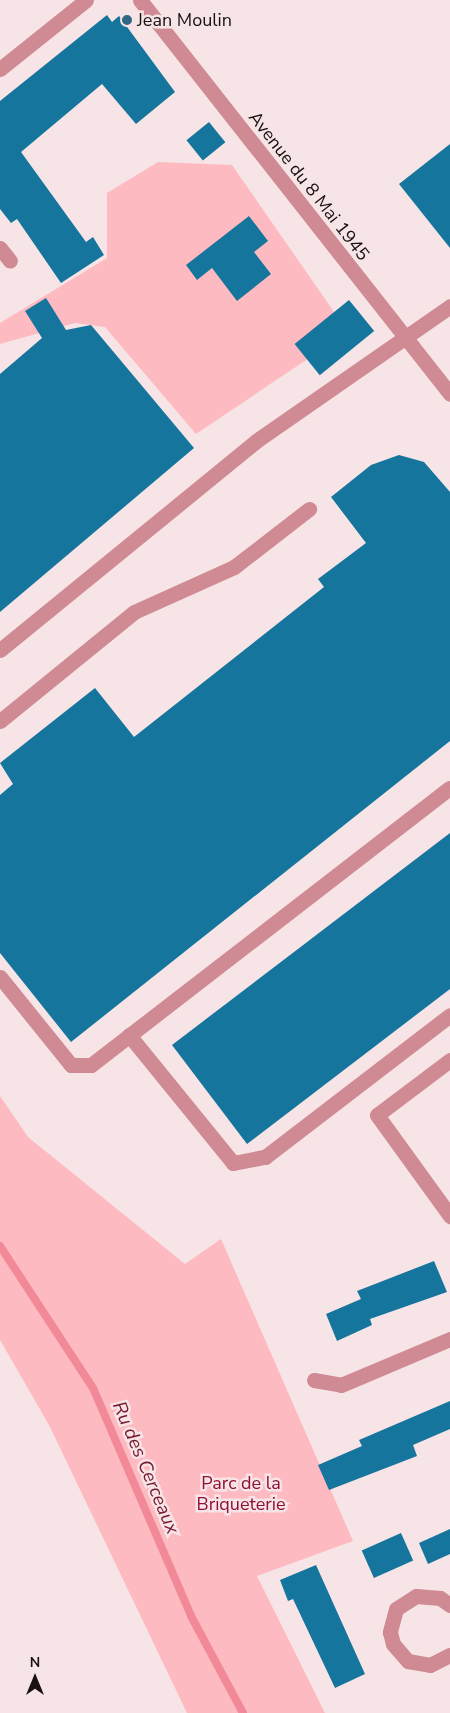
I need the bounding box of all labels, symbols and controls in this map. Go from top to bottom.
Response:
place label: Jean Moulin [137,9,232,31]
marker: Jean Moulin [121,14,133,26]
street label: Avenue du 8 Mai 1945 [244,107,374,265]
water label: Ru des Cerceaux [107,1398,183,1538]
park label: Parc de la Briqueterie [197,1473,285,1516]
north arrow [10,1653,60,1703]
text: N [30,1653,40,1672]

